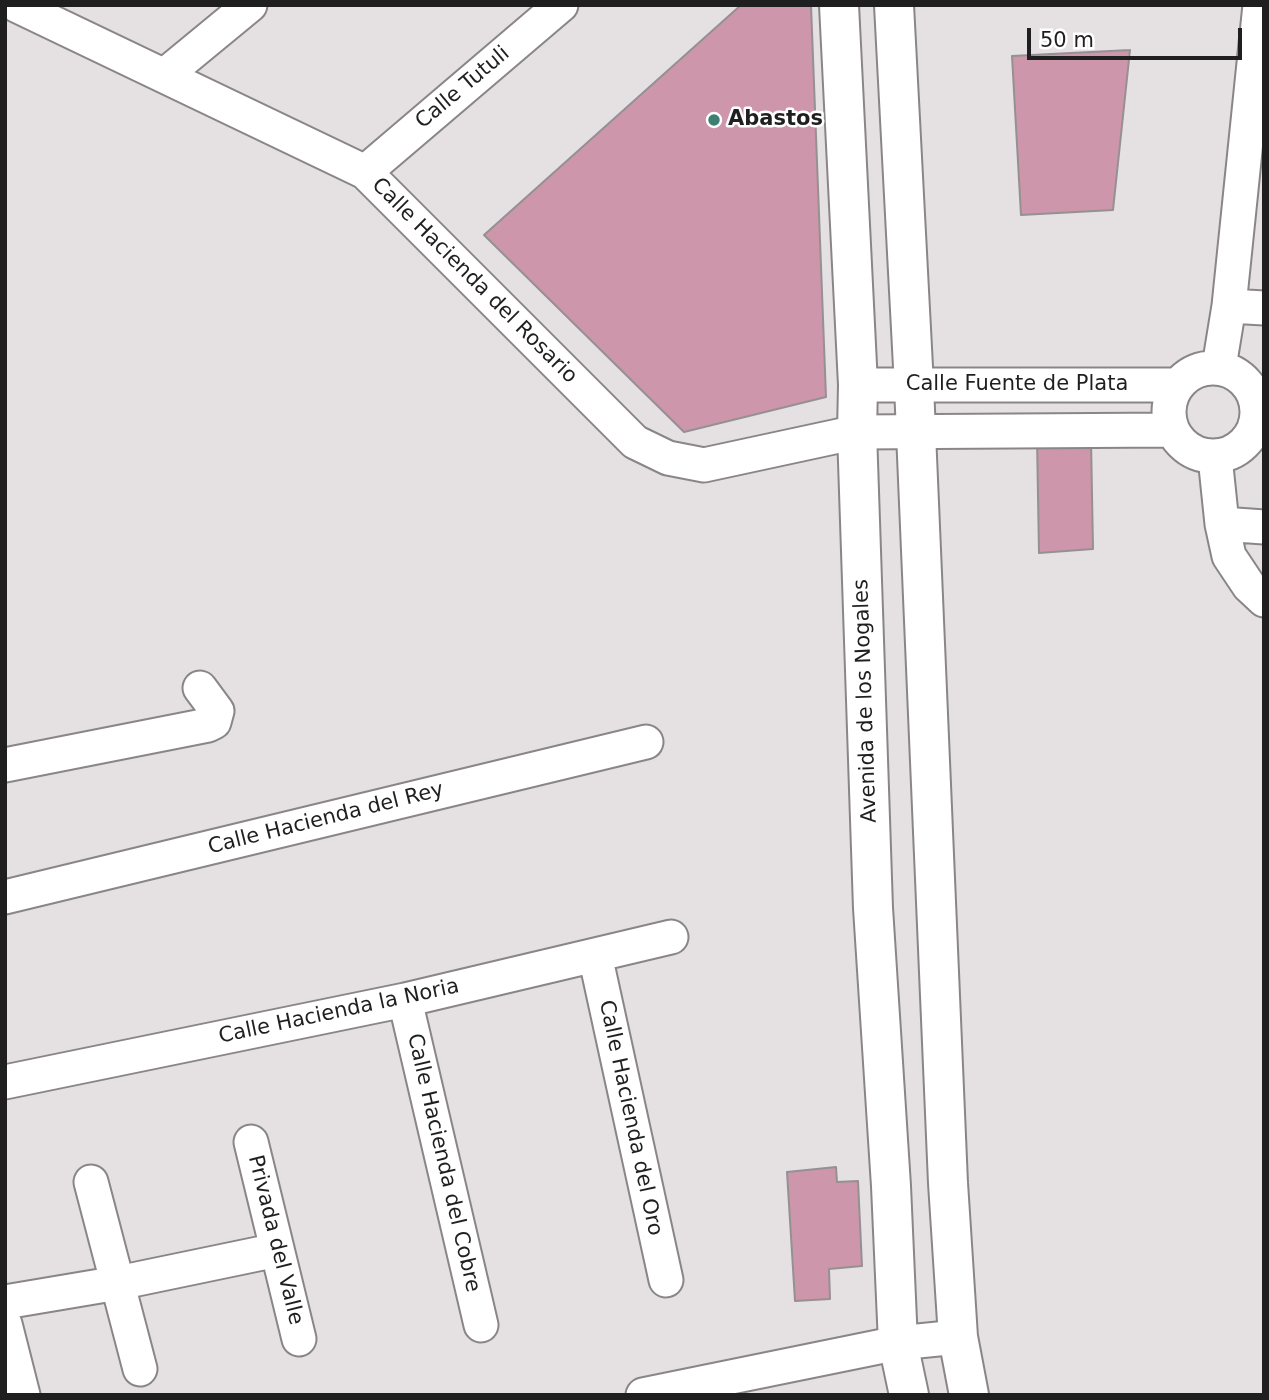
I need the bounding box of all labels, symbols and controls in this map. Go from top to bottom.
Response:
scale bar [1031,14,1246,58]
text: 50 m [1040,28,1094,52]
street label: Calle Tutuli [411,41,515,135]
place label: Abastos [728,107,823,133]
marker: Abastos [706,112,722,128]
street label: Calle Hacienda del Rosario [366,173,582,389]
street label: Calle Fuente de Plata [906,372,1128,398]
street label: Avenida de los Nogales [849,579,883,823]
street label: Calle Hacienda del Rey [206,778,446,860]
street label: Calle Hacienda la Noria [216,974,462,1050]
street label: Calle Hacienda del Oro [593,998,667,1238]
street label: Calle Hacienda del Cobre [401,1031,485,1295]
street label: Privada del Valle [242,1153,308,1327]

